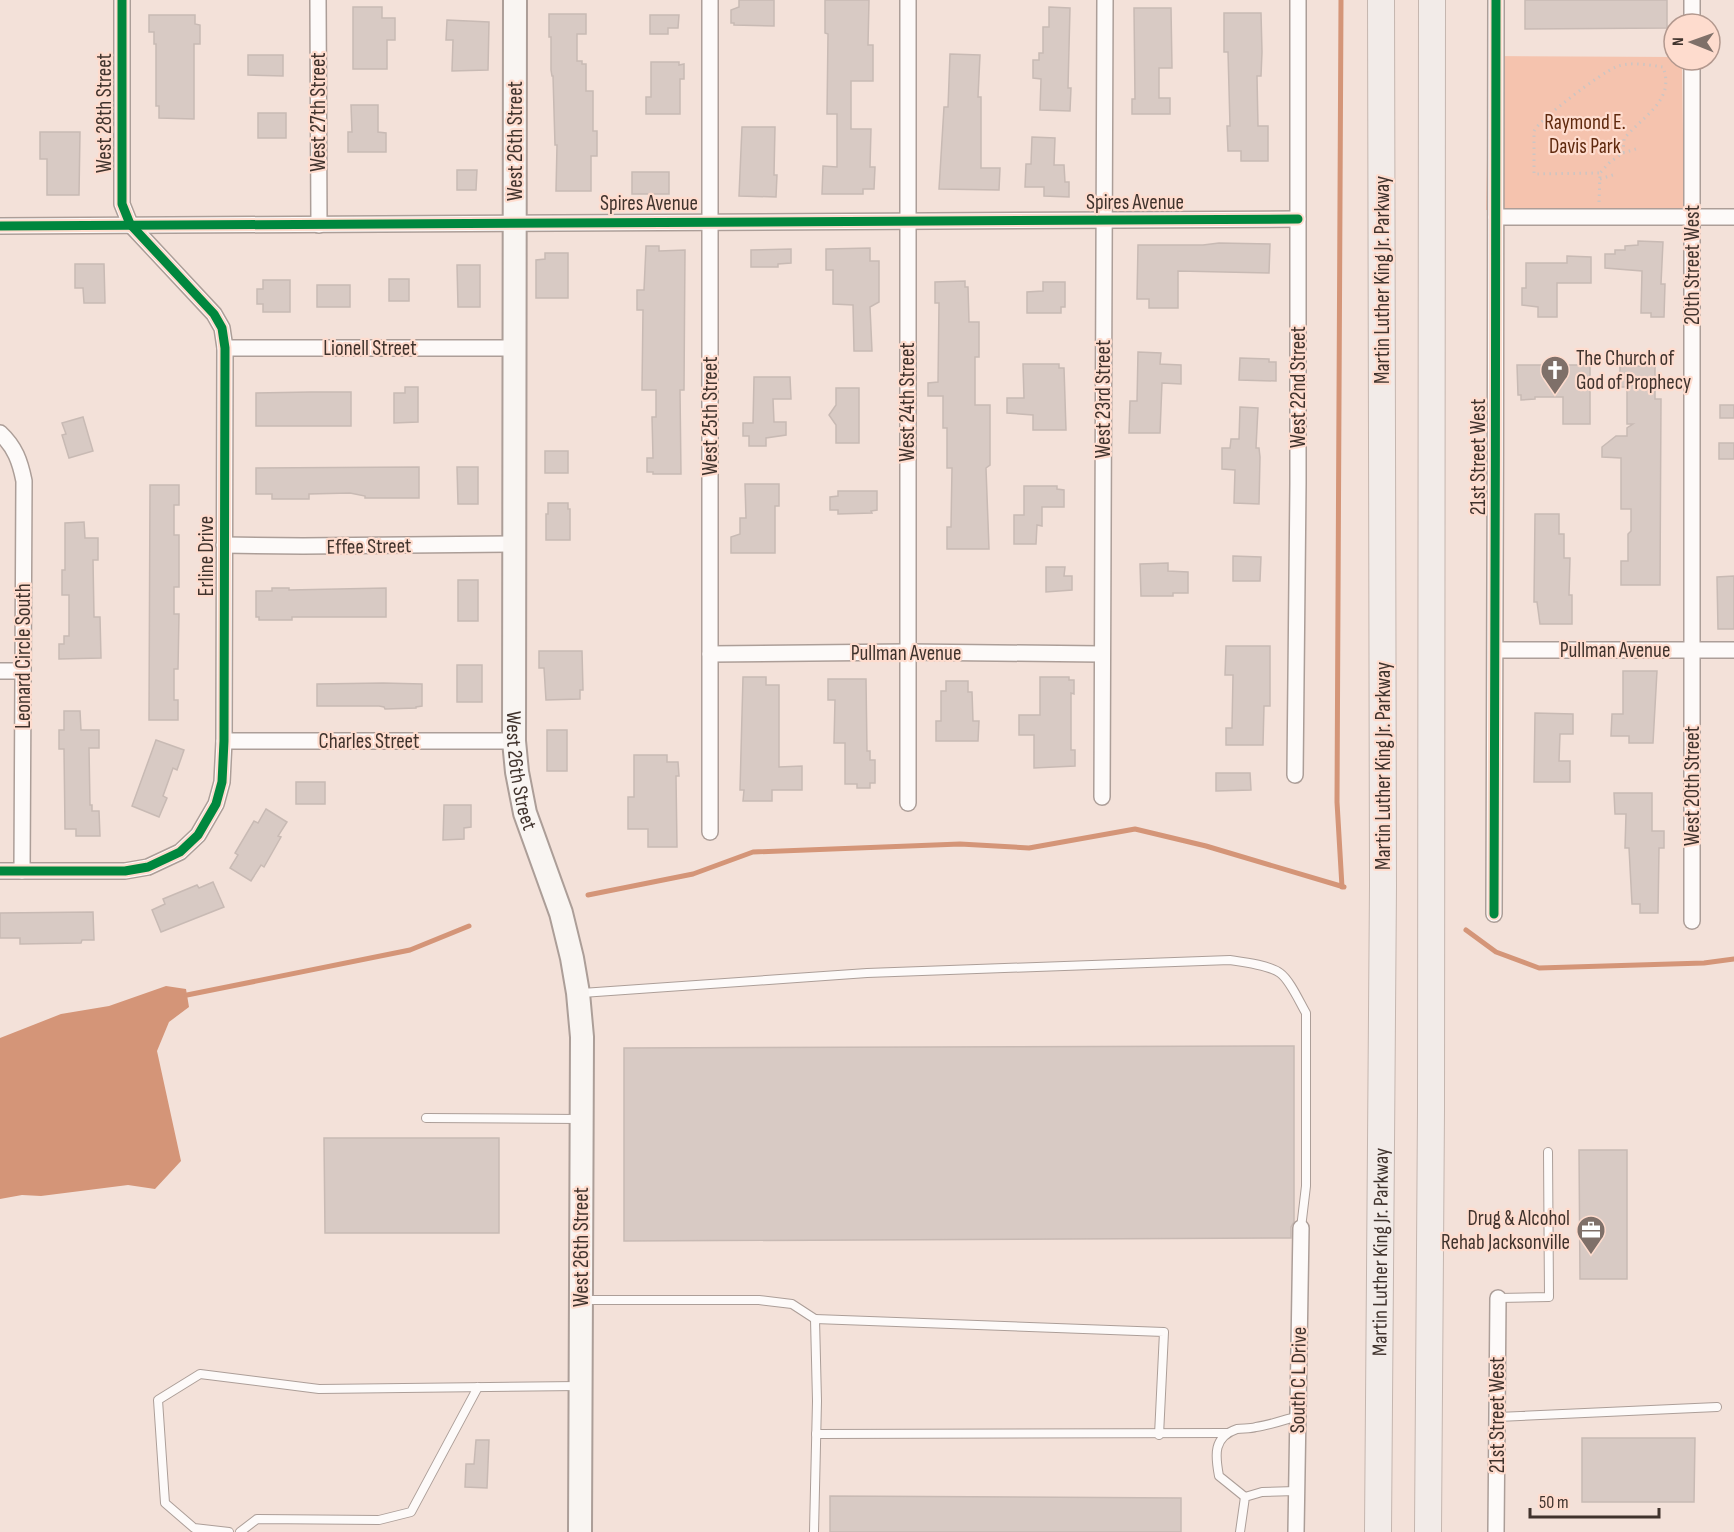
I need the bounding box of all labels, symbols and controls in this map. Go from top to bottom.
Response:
north arrow [1662,12,1722,72]
text: N [1669,37,1688,46]
street label: West 27th Street [306,52,331,172]
street label: West 28th Street [92,53,117,173]
street label: West 26th Street [503,81,528,201]
park label: Raymond E. Davis Park [1544,110,1626,159]
street label: Martin Luther King Jr. Parkway [1370,176,1395,384]
street label: Spires Avenue [1086,190,1184,215]
street label: Spires Avenue [600,191,698,216]
street label: 20th Street West [1680,205,1705,325]
street label: West 22nd Street [1286,326,1311,448]
street label: Lionell Street [323,336,417,361]
street label: West 23rd Street [1091,340,1116,458]
street label: West 24th Street [895,342,920,462]
place label: The Church of God of Prophecy [1576,346,1691,395]
church icon: The Church of God of Prophecy [1539,354,1571,396]
street label: West 25th Street [698,356,723,476]
street label: 21st Street West [1466,399,1491,515]
street label: Erline Drive [194,516,219,596]
street label: Effee Street [326,533,412,560]
street label: Leonard Circle South [11,583,36,729]
street label: Pullman Avenue [1560,638,1670,663]
street label: Pullman Avenue [851,641,961,666]
street label: Martin Luther King Jr. Parkway [1371,662,1396,870]
street label: West 26th Street [501,711,542,833]
street label: West 20th Street [1680,726,1705,846]
street label: Charles Street [319,729,419,754]
street label: Martin Luther King Jr. Parkway [1367,1148,1394,1356]
street label: West 26th Street [569,1187,594,1307]
place label: Drug & Alcohol Rehab Jacksonville [1441,1206,1570,1255]
office icon: Drug & Alcohol Rehab Jacksonville [1575,1214,1607,1256]
street label: South C L Drive [1285,1327,1312,1433]
street label: 21st Street West [1485,1357,1510,1473]
scale bar [1530,1481,1659,1519]
text: 50 m [1539,1492,1569,1513]

